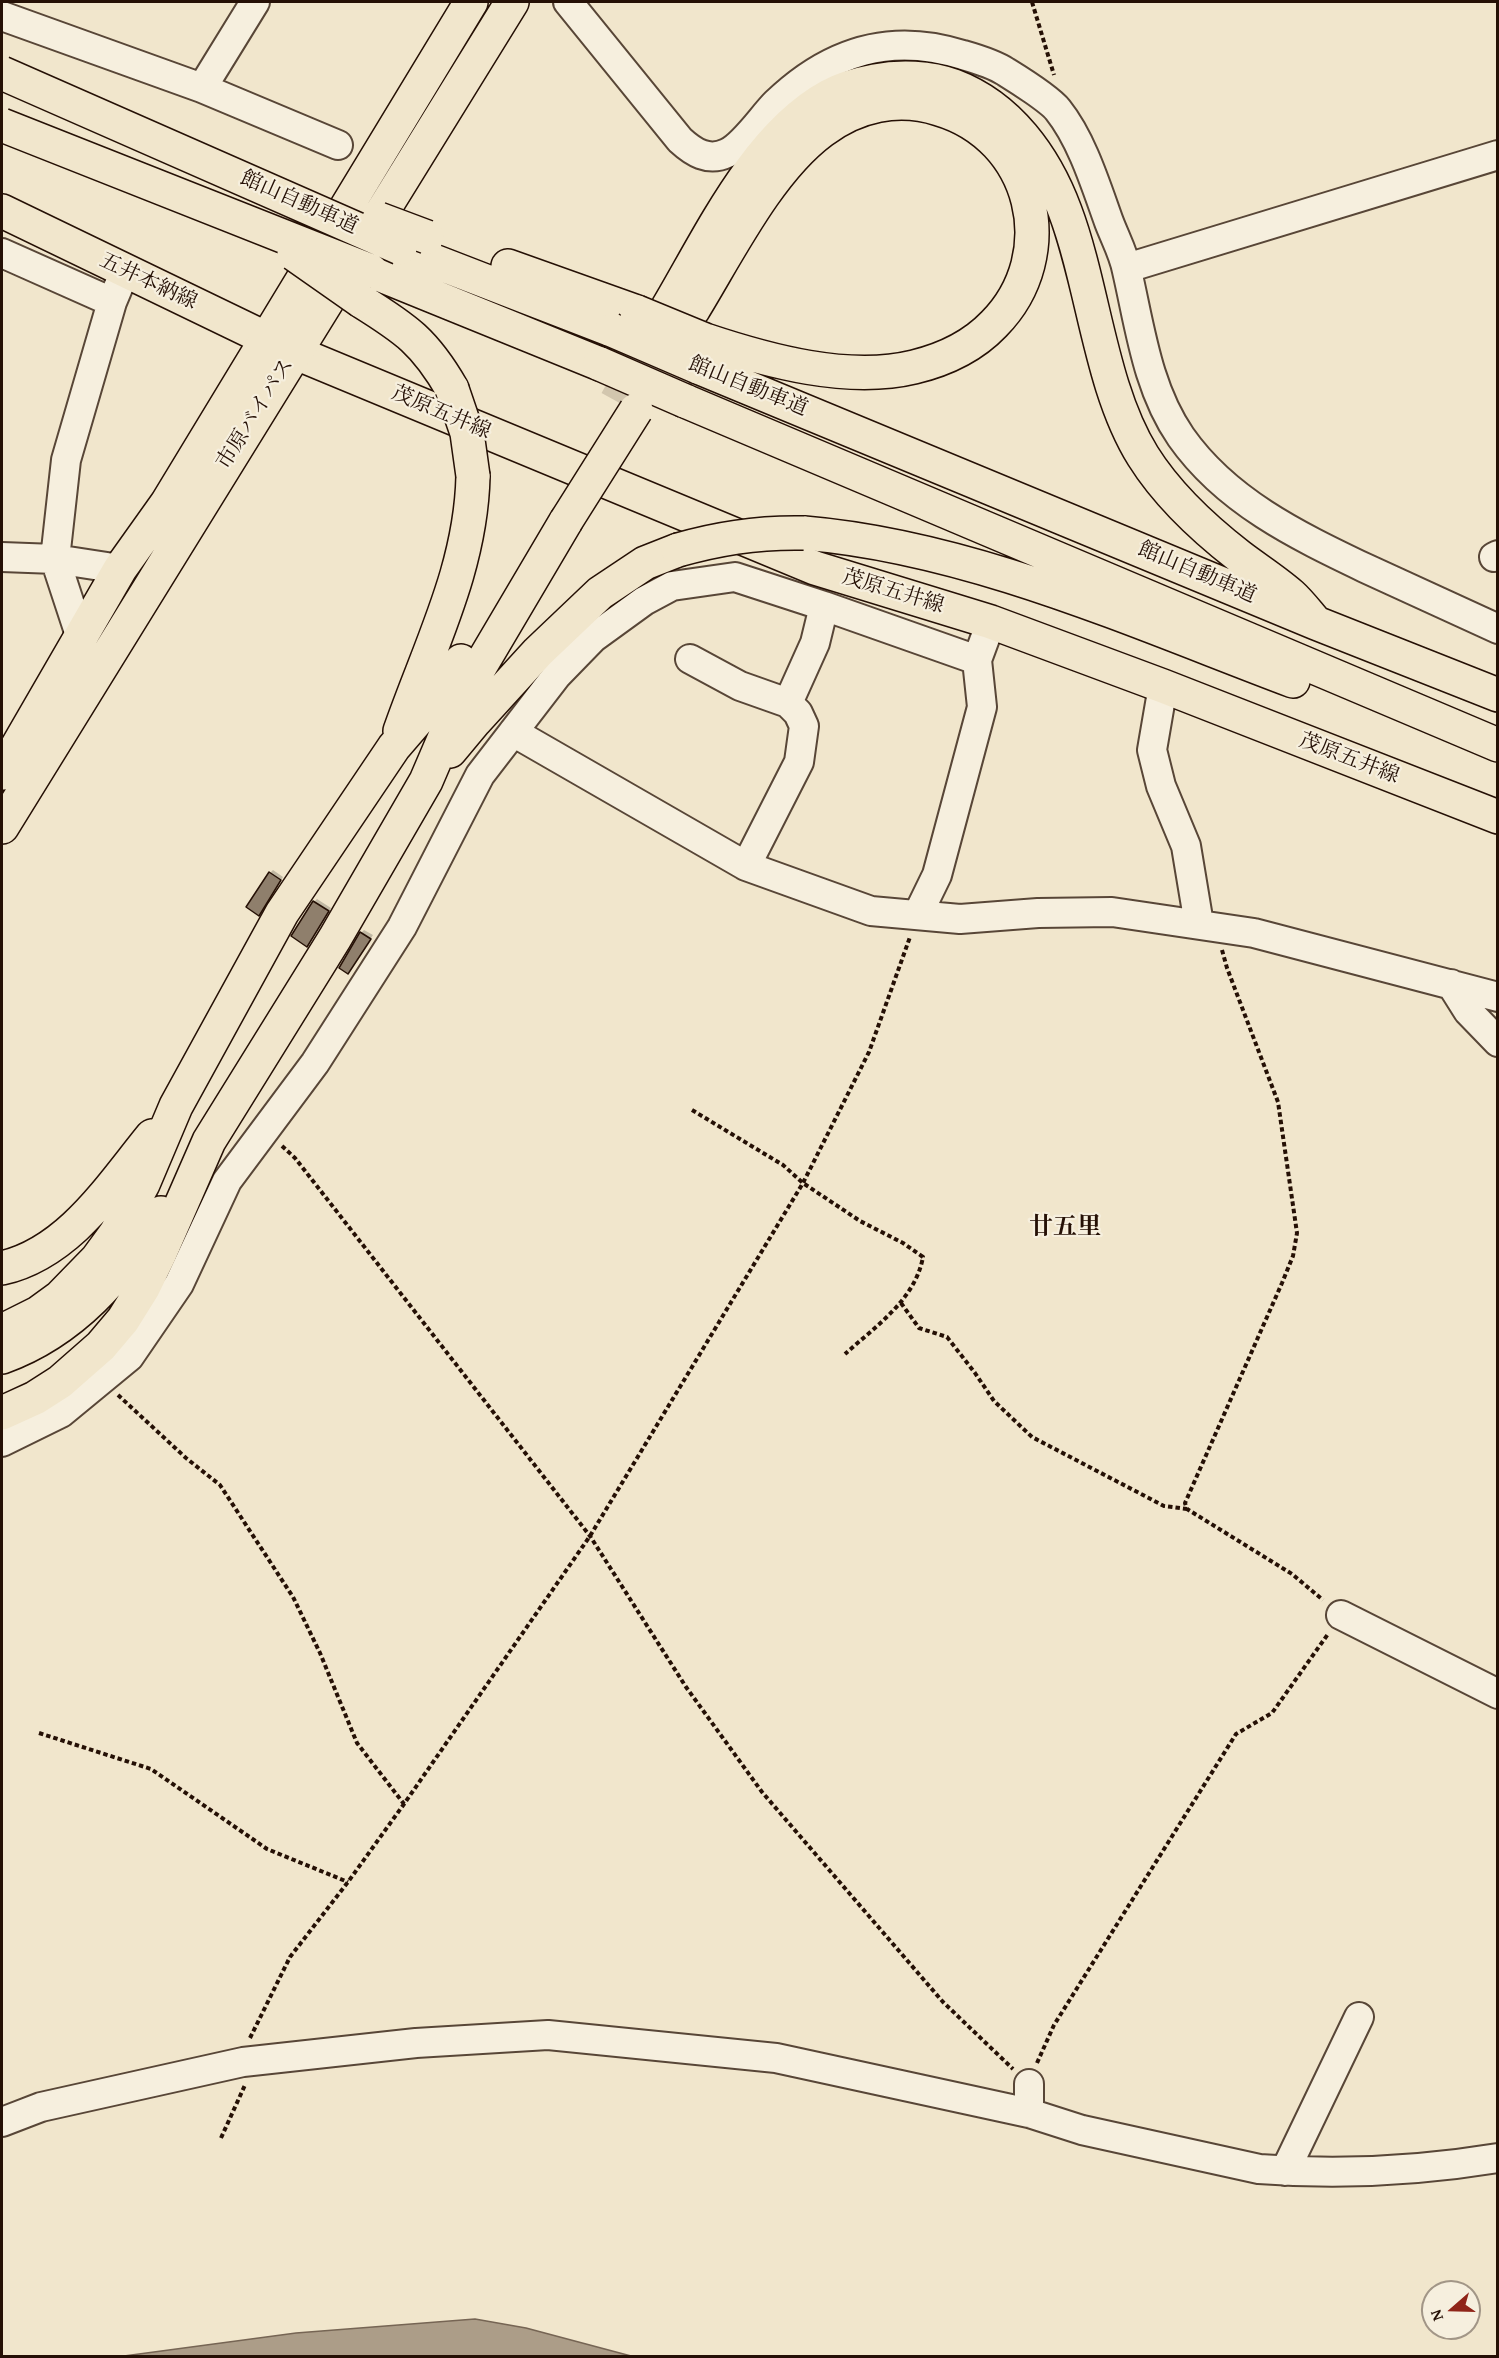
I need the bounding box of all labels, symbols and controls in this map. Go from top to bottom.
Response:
street label: 館山自動車道 [236,166,362,240]
street label: 五井本納線 [95,248,201,316]
street label: 館山自動車道 [685,352,811,422]
street label: 市原バイパス [212,354,300,474]
street label: 茂原五井線 [388,381,494,445]
street label: 館山自動車道 [1134,537,1260,609]
street label: 茂原五井線 [839,565,947,619]
street label: 茂原五井線 [1295,728,1403,790]
district label: 廿五里 [1029,1214,1101,1242]
north arrow [1421,2280,1481,2340]
text: N [1423,2306,1449,2325]

